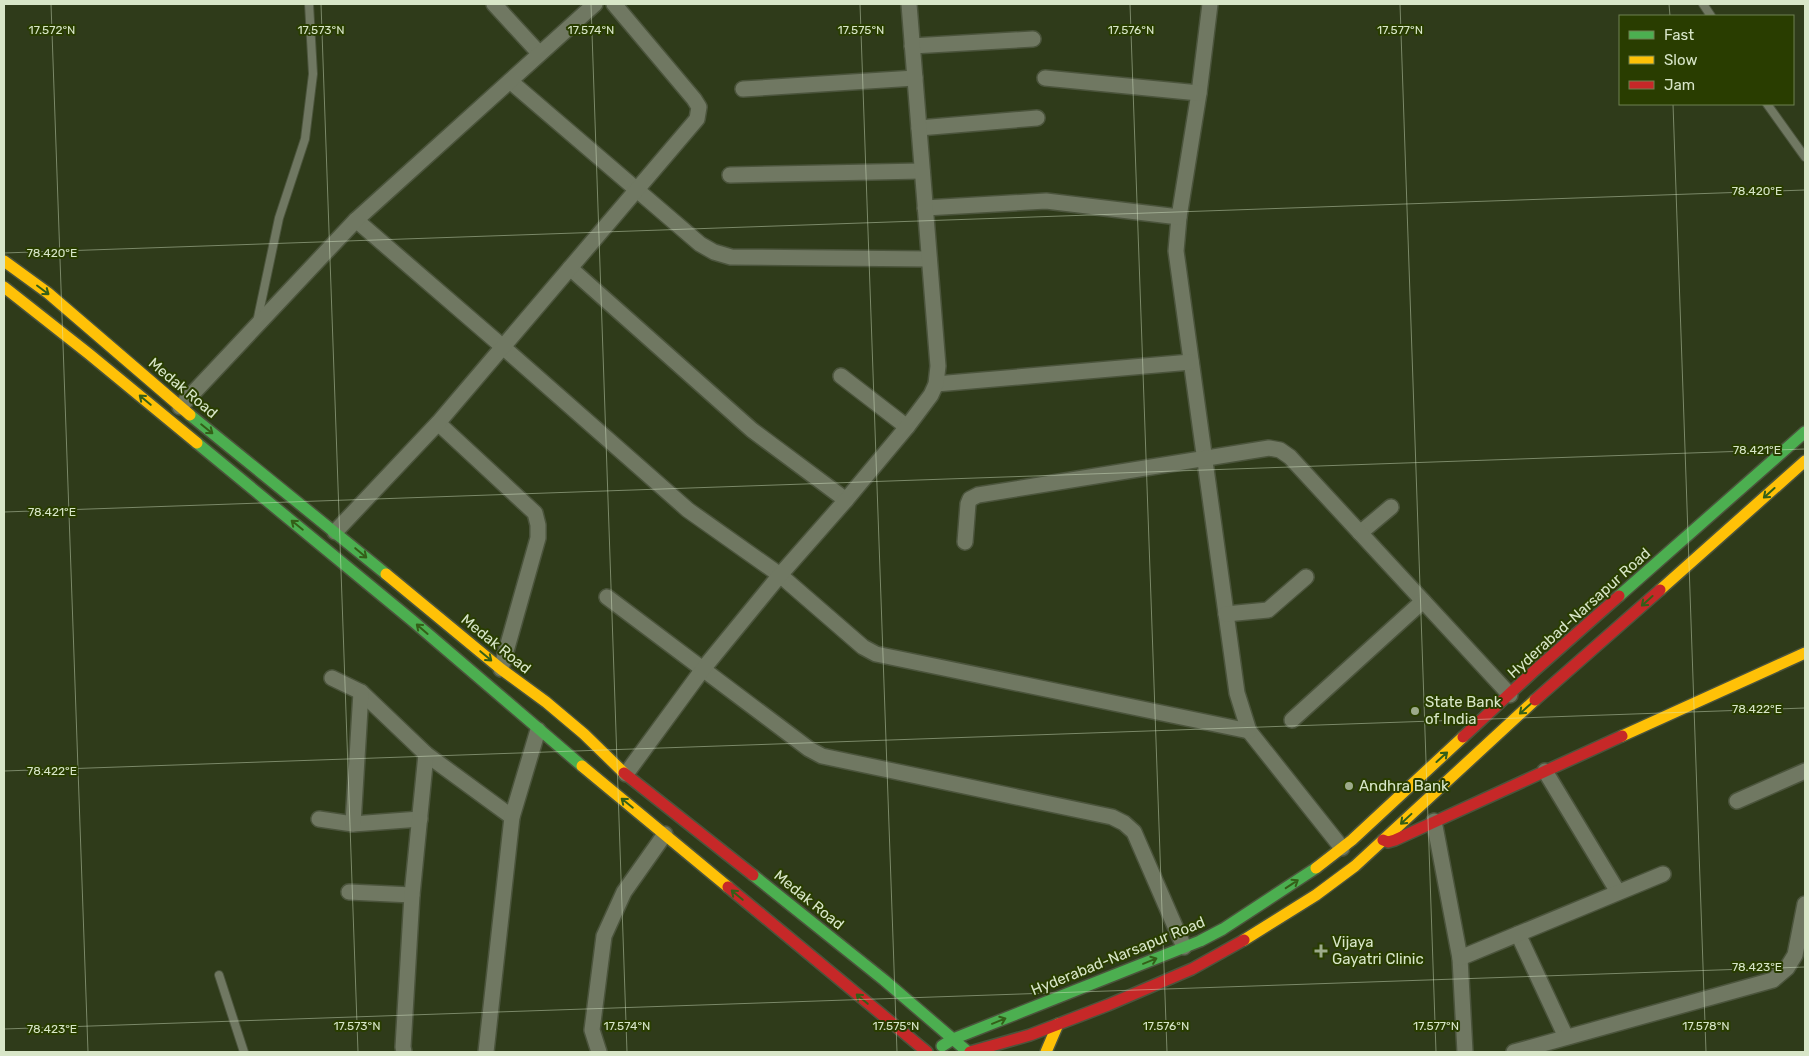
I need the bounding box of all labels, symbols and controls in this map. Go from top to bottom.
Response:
legend [1619,15,1794,105]
text: 17.572°N [29,23,75,37]
text: 17.573°N [297,23,345,37]
text: 17.574°N [568,23,614,37]
text: 17.575°N [838,23,884,37]
text: 17.576°N [1108,23,1154,37]
text: 17.577°N [1377,23,1423,37]
text: Fast [1664,26,1694,44]
text: Slow [1664,51,1697,69]
text: Jam [1664,76,1695,94]
text: 78.420°E [1732,184,1782,198]
text: 78.420°E [27,246,77,260]
one-way arrow [36,284,49,295]
street label: Medak Road [145,354,221,422]
one-way arrow [138,394,151,405]
one-way arrow [200,423,213,434]
text: 78.421°E [1733,443,1781,457]
one-way arrow [1762,488,1775,499]
text: 78.421°E [28,505,76,519]
one-way arrow [291,520,304,531]
street label: Hyderabad-Narsapur Road [1504,544,1654,682]
one-way arrow [354,547,367,558]
one-way arrow [1641,595,1654,607]
street label: Medak Road [458,610,534,678]
one-way arrow [416,623,429,634]
one-way arrow [479,651,492,662]
place label: State Bank of India [1425,693,1502,728]
text: 78.422°E [1732,702,1782,716]
one-way arrow [1519,703,1532,715]
marker: State Bank of India [1409,705,1421,717]
one-way arrow [1436,751,1449,763]
text: 78.422°E [27,764,77,778]
place label: Andhra Bank [1359,777,1449,795]
marker: Andhra Bank [1343,780,1355,792]
one-way arrow [621,798,634,809]
one-way arrow [1399,813,1412,825]
street label: Medak Road [771,866,847,934]
one-way arrow [1284,878,1298,888]
one-way arrow [731,889,744,901]
street label: Hyderabad-Narsapur Road [1028,913,1208,999]
place label: Vijaya Gayatri Clinic [1332,933,1424,968]
marker: Vijaya Gayatri Clinic [1314,944,1328,958]
one-way arrow [1141,956,1157,965]
text: 78.423°E [1732,960,1782,974]
one-way arrow [856,994,869,1005]
one-way arrow [991,1016,1006,1025]
text: 17.573°N [333,1019,381,1033]
text: 17.574°N [604,1019,650,1033]
text: 17.575°N [873,1019,919,1033]
text: 17.576°N [1143,1019,1189,1033]
text: 17.577°N [1413,1019,1459,1033]
text: 17.578°N [1682,1019,1730,1033]
text: 78.423°E [27,1022,77,1036]

